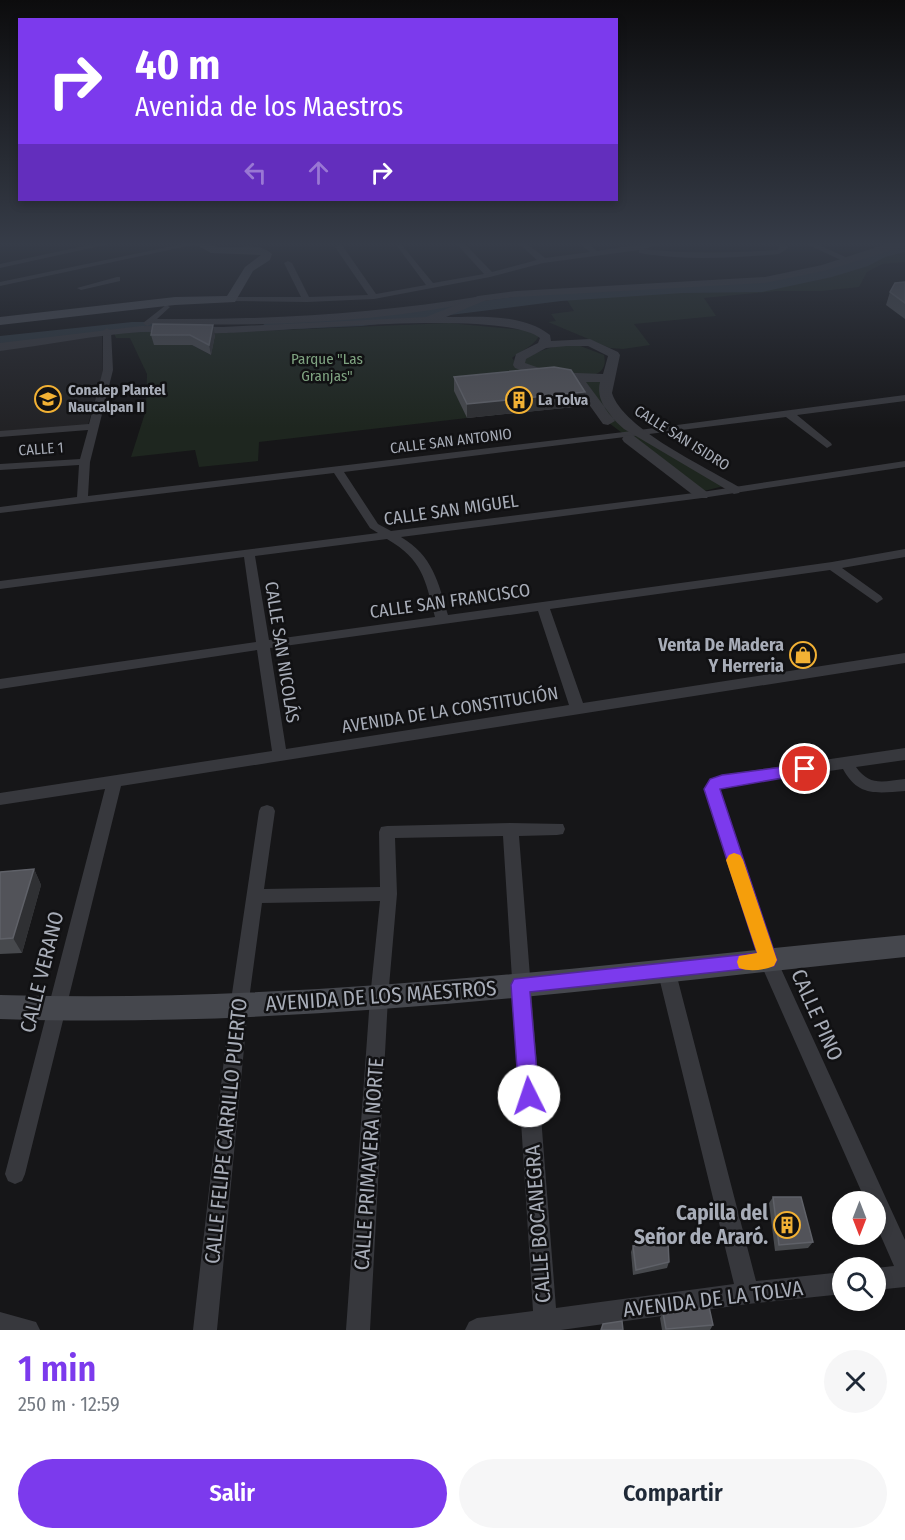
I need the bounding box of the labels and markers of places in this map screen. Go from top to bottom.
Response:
place label: Conalep Plantel Naucalpan II [68,381,167,416]
school or university icon: Conalep Plantel Naucalpan II [33,384,63,414]
building icon: La Tolva [504,385,534,415]
place label: La Tolva [538,391,589,409]
place label: Venta De Madera Y Herreria [657,634,784,677]
shop icon: Venta De Madera Y Herreria [788,640,818,670]
pin [779,743,830,794]
place label: Capilla del Señor de Araró. [634,1200,768,1250]
building icon: Capilla del Señor de Araró. [772,1210,802,1240]

